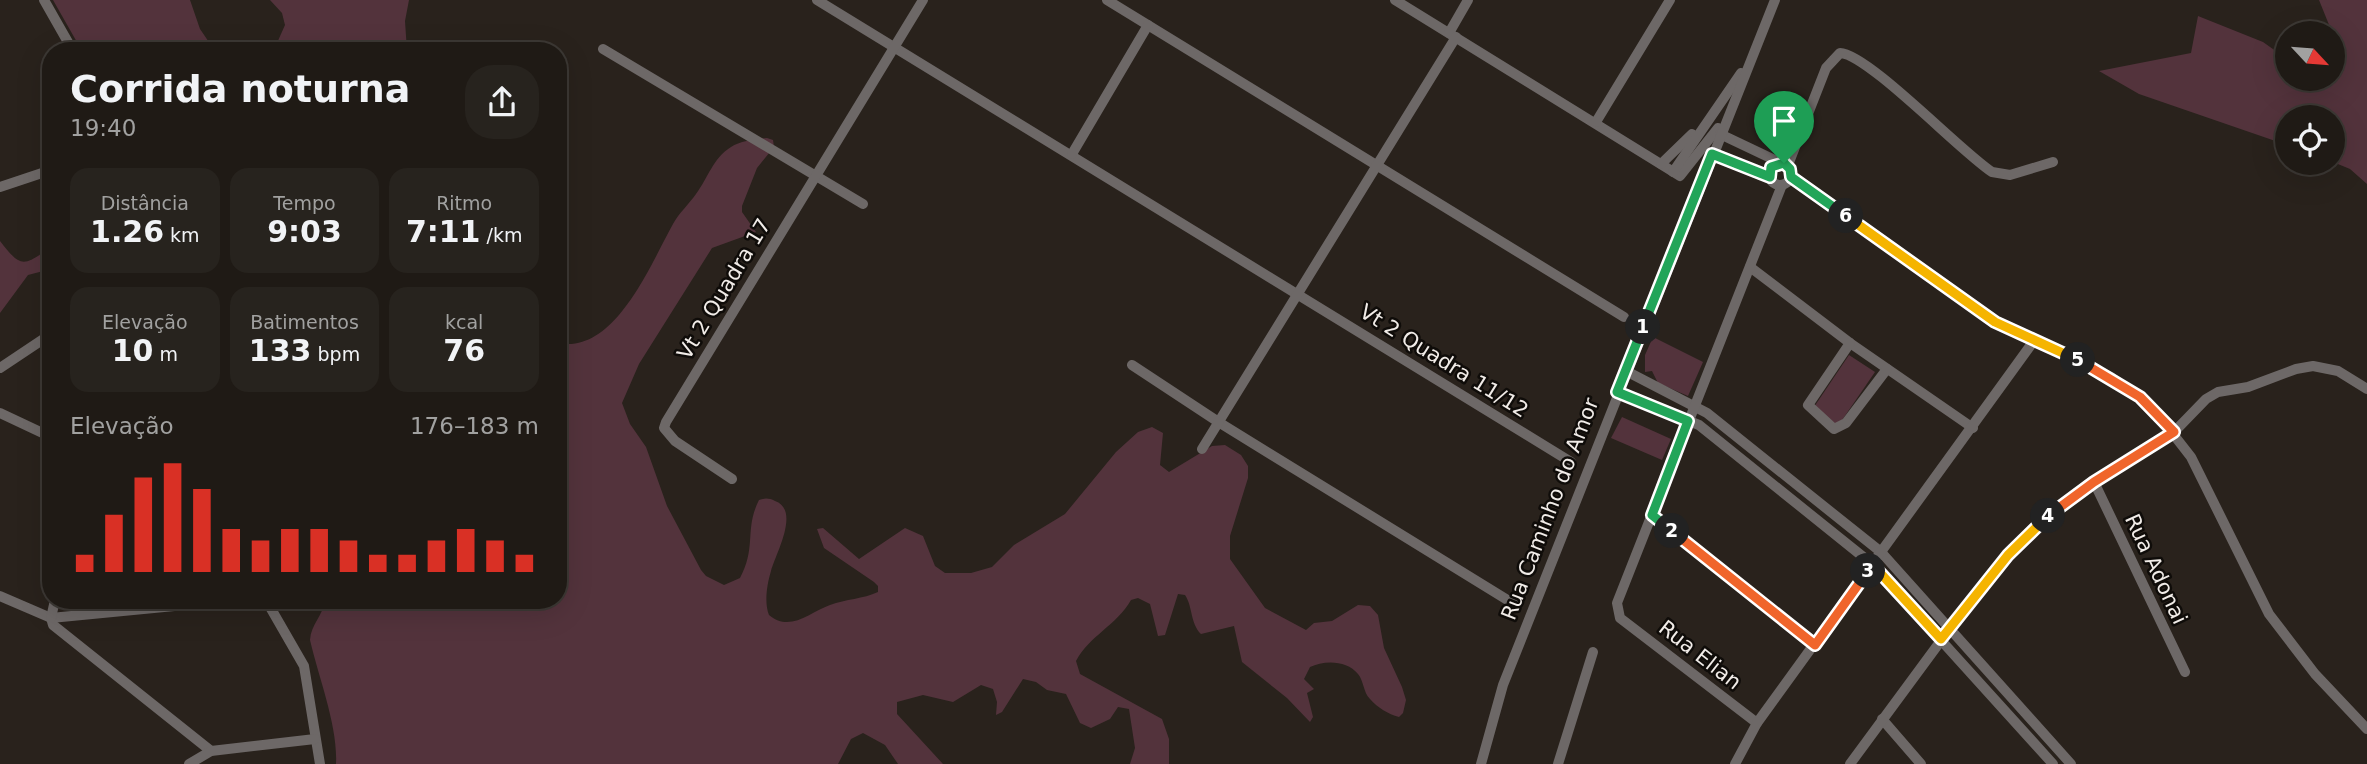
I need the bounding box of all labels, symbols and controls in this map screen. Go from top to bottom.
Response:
north arrow [2275,21,2345,91]
map controls [2275,21,2345,175]
button: share [465,65,539,139]
text: Corrida noturna [70,67,410,111]
pin [1754,91,1814,163]
icon: arrive [1765,102,1803,140]
button: locate [2275,105,2345,175]
text: 19:40 [70,115,136,141]
text: Distância [101,192,189,214]
text: Tempo [273,192,336,214]
text: Ritmo [436,192,492,214]
pin: 6 [1828,198,1864,234]
text: 6 [1839,204,1852,226]
text: 1.26 [90,214,164,249]
text: 9:03 [267,214,342,249]
text: 7:11 [406,214,481,249]
street label: Vt 2 Quadra 17 [672,214,776,364]
text: km [164,224,200,246]
text: /km [481,224,522,246]
street label: Vt 2 Quadra 11/12 [1355,299,1533,423]
pin: 1 [1626,310,1660,344]
text: Elevação [102,311,188,333]
text: Batimentos [250,311,359,333]
text: kcal [445,311,483,333]
text: 1 [1636,315,1649,337]
text: 10 [112,333,153,368]
text: 133 [249,333,311,368]
text: 76 [443,333,485,368]
pin: 5 [2060,342,2096,378]
text: m [153,343,178,365]
text: bpm [311,343,360,365]
text: 5 [2071,348,2084,370]
street label: Rua Caminho do Amor [1497,394,1604,623]
text: Elevação [70,413,174,439]
text: 176–183 m [410,413,539,439]
pin: 4 [2030,498,2066,534]
text: 4 [2041,504,2054,526]
street label: Rua Adonai [2120,510,2192,628]
pin: 2 [1654,514,1690,548]
text: 2 [1665,519,1678,541]
pin: 3 [1850,554,1885,588]
text: 3 [1861,559,1874,581]
street label: Rua Elian [1654,615,1746,695]

